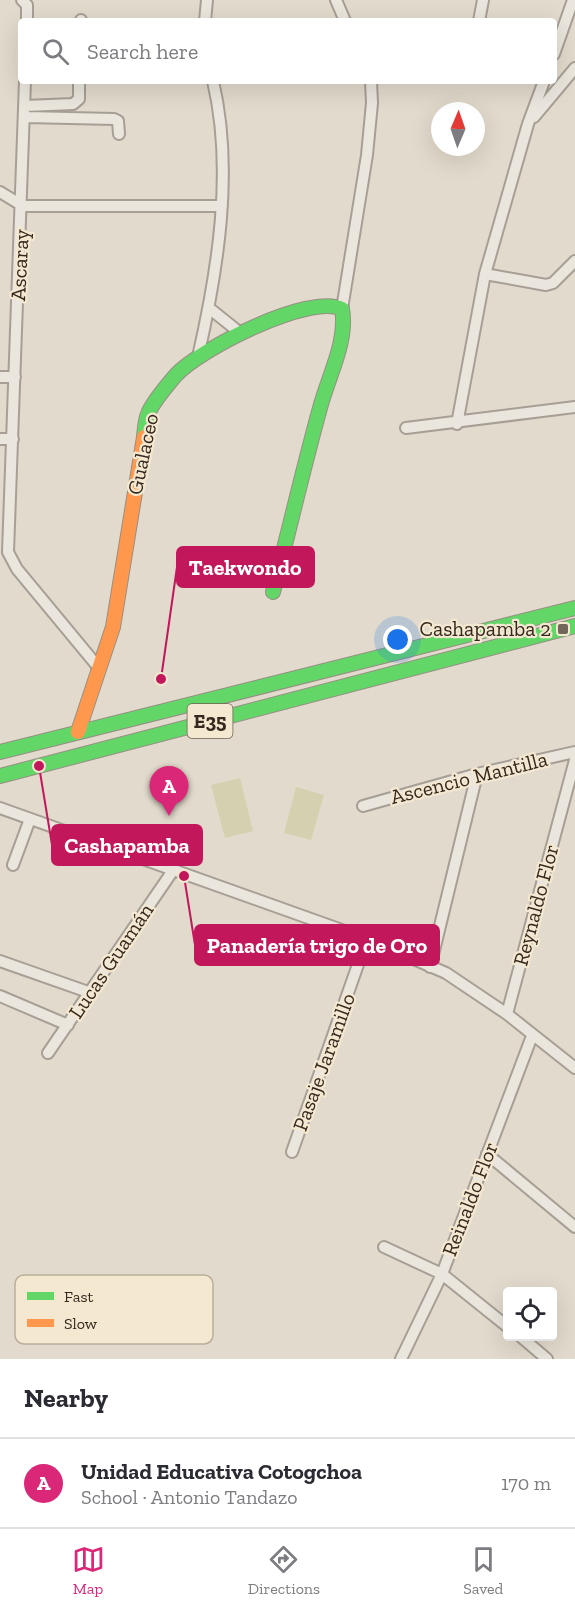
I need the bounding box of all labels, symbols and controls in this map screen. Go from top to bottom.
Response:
search box [18,18,557,84]
icon: search [39,35,72,68]
text: Search here [87,38,198,65]
north arrow [431,102,485,156]
street label: Ascaray [5,228,34,302]
street label: Gualaceo [122,411,163,497]
callout: Taekwondo [177,547,314,587]
text: Taekwondo [189,554,302,581]
place label: Cashapamba 2 [419,616,551,641]
marker: Cashapamba 2 [556,622,570,636]
your location [383,625,412,654]
road number: E35 [188,704,232,738]
street label: Ascencio Mantilla [388,746,550,809]
pin: A [150,766,188,816]
callout: Cashapamba [52,825,202,865]
text: Cashapamba [64,832,190,859]
street label: Reynaldo Flor [507,841,564,968]
street label: Lucas Guamán [63,898,158,1023]
callout: Panadería trigo de Oro [195,925,439,965]
text: Panadería trigo de Oro [207,932,428,959]
street label: Pasaje Jaramillo [287,989,361,1135]
street label: Reinaldo Flor [436,1138,503,1259]
legend [15,1275,213,1344]
text: Fast [64,1287,93,1306]
map controls [503,1287,557,1341]
button: locate [503,1287,557,1341]
text: Slow [64,1314,98,1333]
text: Nearby [24,1382,108,1414]
text: Unidad Educativa Cotogchoa [81,1458,362,1485]
text: A [37,1471,50,1495]
text: 170 m [501,1471,551,1495]
text: School · Antonio Tandazo [81,1485,298,1509]
tab: Map [72,1543,105,1598]
tab: Directions [248,1543,320,1598]
tab: Saved [463,1543,503,1598]

